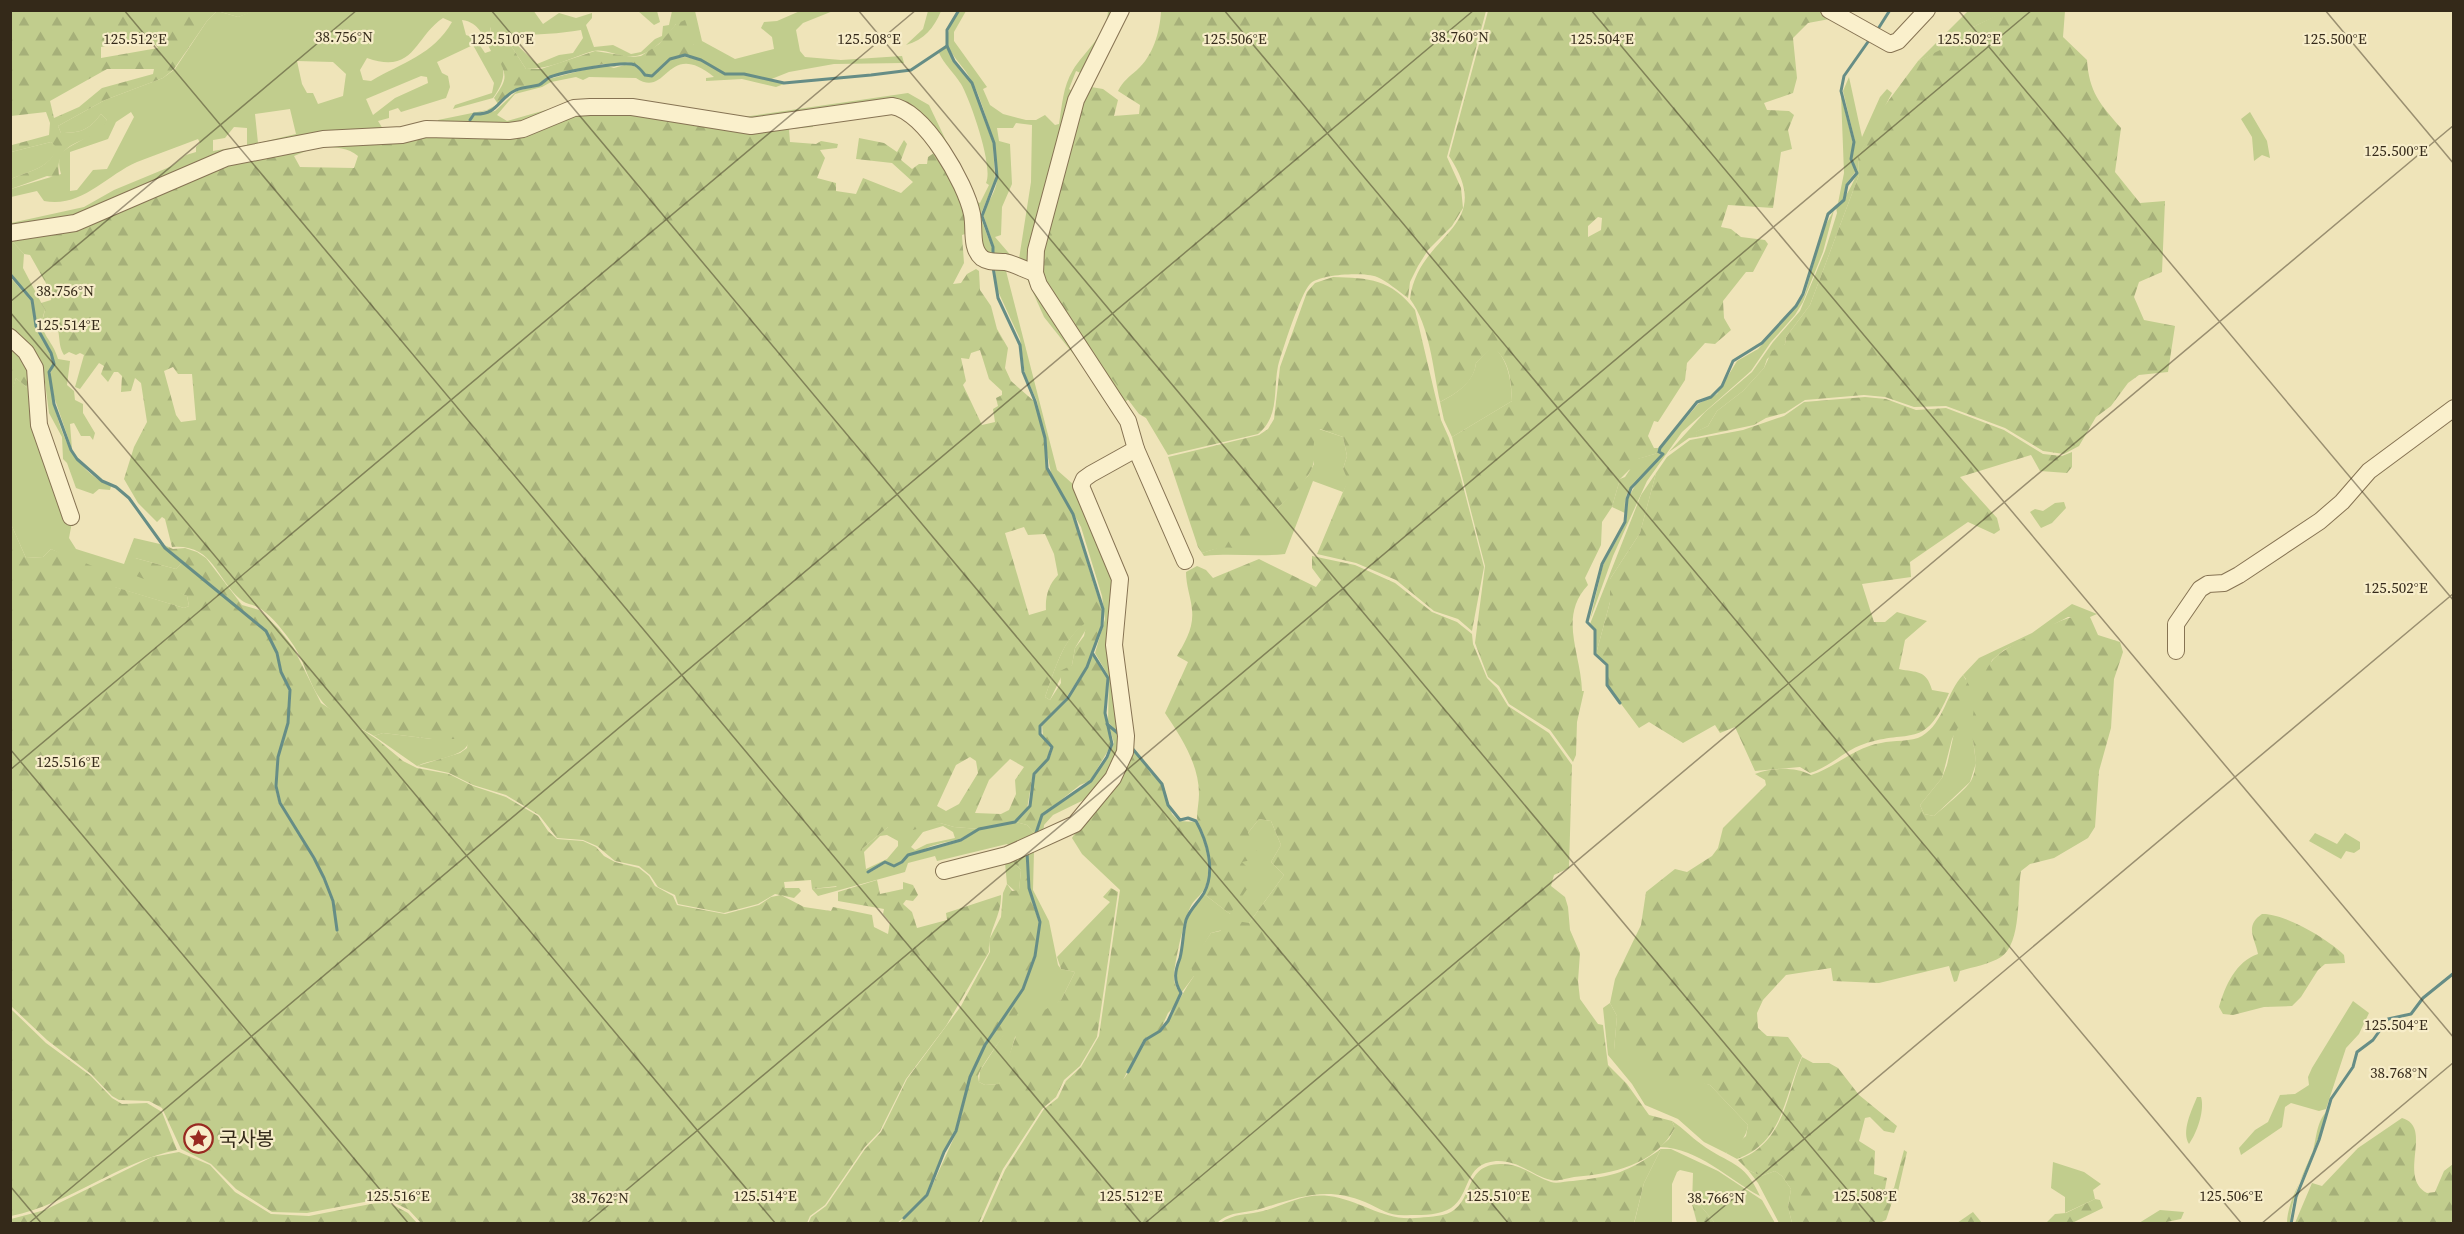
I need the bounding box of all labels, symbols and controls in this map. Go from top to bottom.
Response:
text: 38.756°N [315,26,373,47]
text: 38.760°N [1431,26,1489,47]
text: 125.512°E [103,28,167,49]
text: 125.510°E [470,28,534,49]
text: 125.508°E [837,28,901,49]
text: 125.506°E [1203,28,1267,49]
text: 125.504°E [1570,28,1634,49]
text: 125.502°E [1937,28,2001,49]
text: 125.500°E [2303,28,2367,49]
text: 125.500°E [2364,140,2428,161]
text: 38.756°N [36,280,94,301]
text: 125.514°E [36,314,100,335]
text: 125.502°E [2364,577,2428,598]
text: 125.516°E [36,751,100,772]
text: 125.504°E [2364,1014,2428,1035]
text: 38.768°N [2370,1062,2428,1083]
place icon: 국사봉 [182,1123,214,1155]
place label: 국사봉 [219,1125,274,1153]
text: 125.516°E [366,1185,430,1206]
text: 125.514°E [733,1185,797,1206]
text: 125.512°E [1099,1185,1163,1206]
text: 125.510°E [1466,1185,1530,1206]
text: 125.508°E [1833,1185,1897,1206]
text: 125.506°E [2199,1185,2263,1206]
text: 38.762°N [571,1187,629,1208]
text: 38.766°N [1687,1187,1745,1208]

